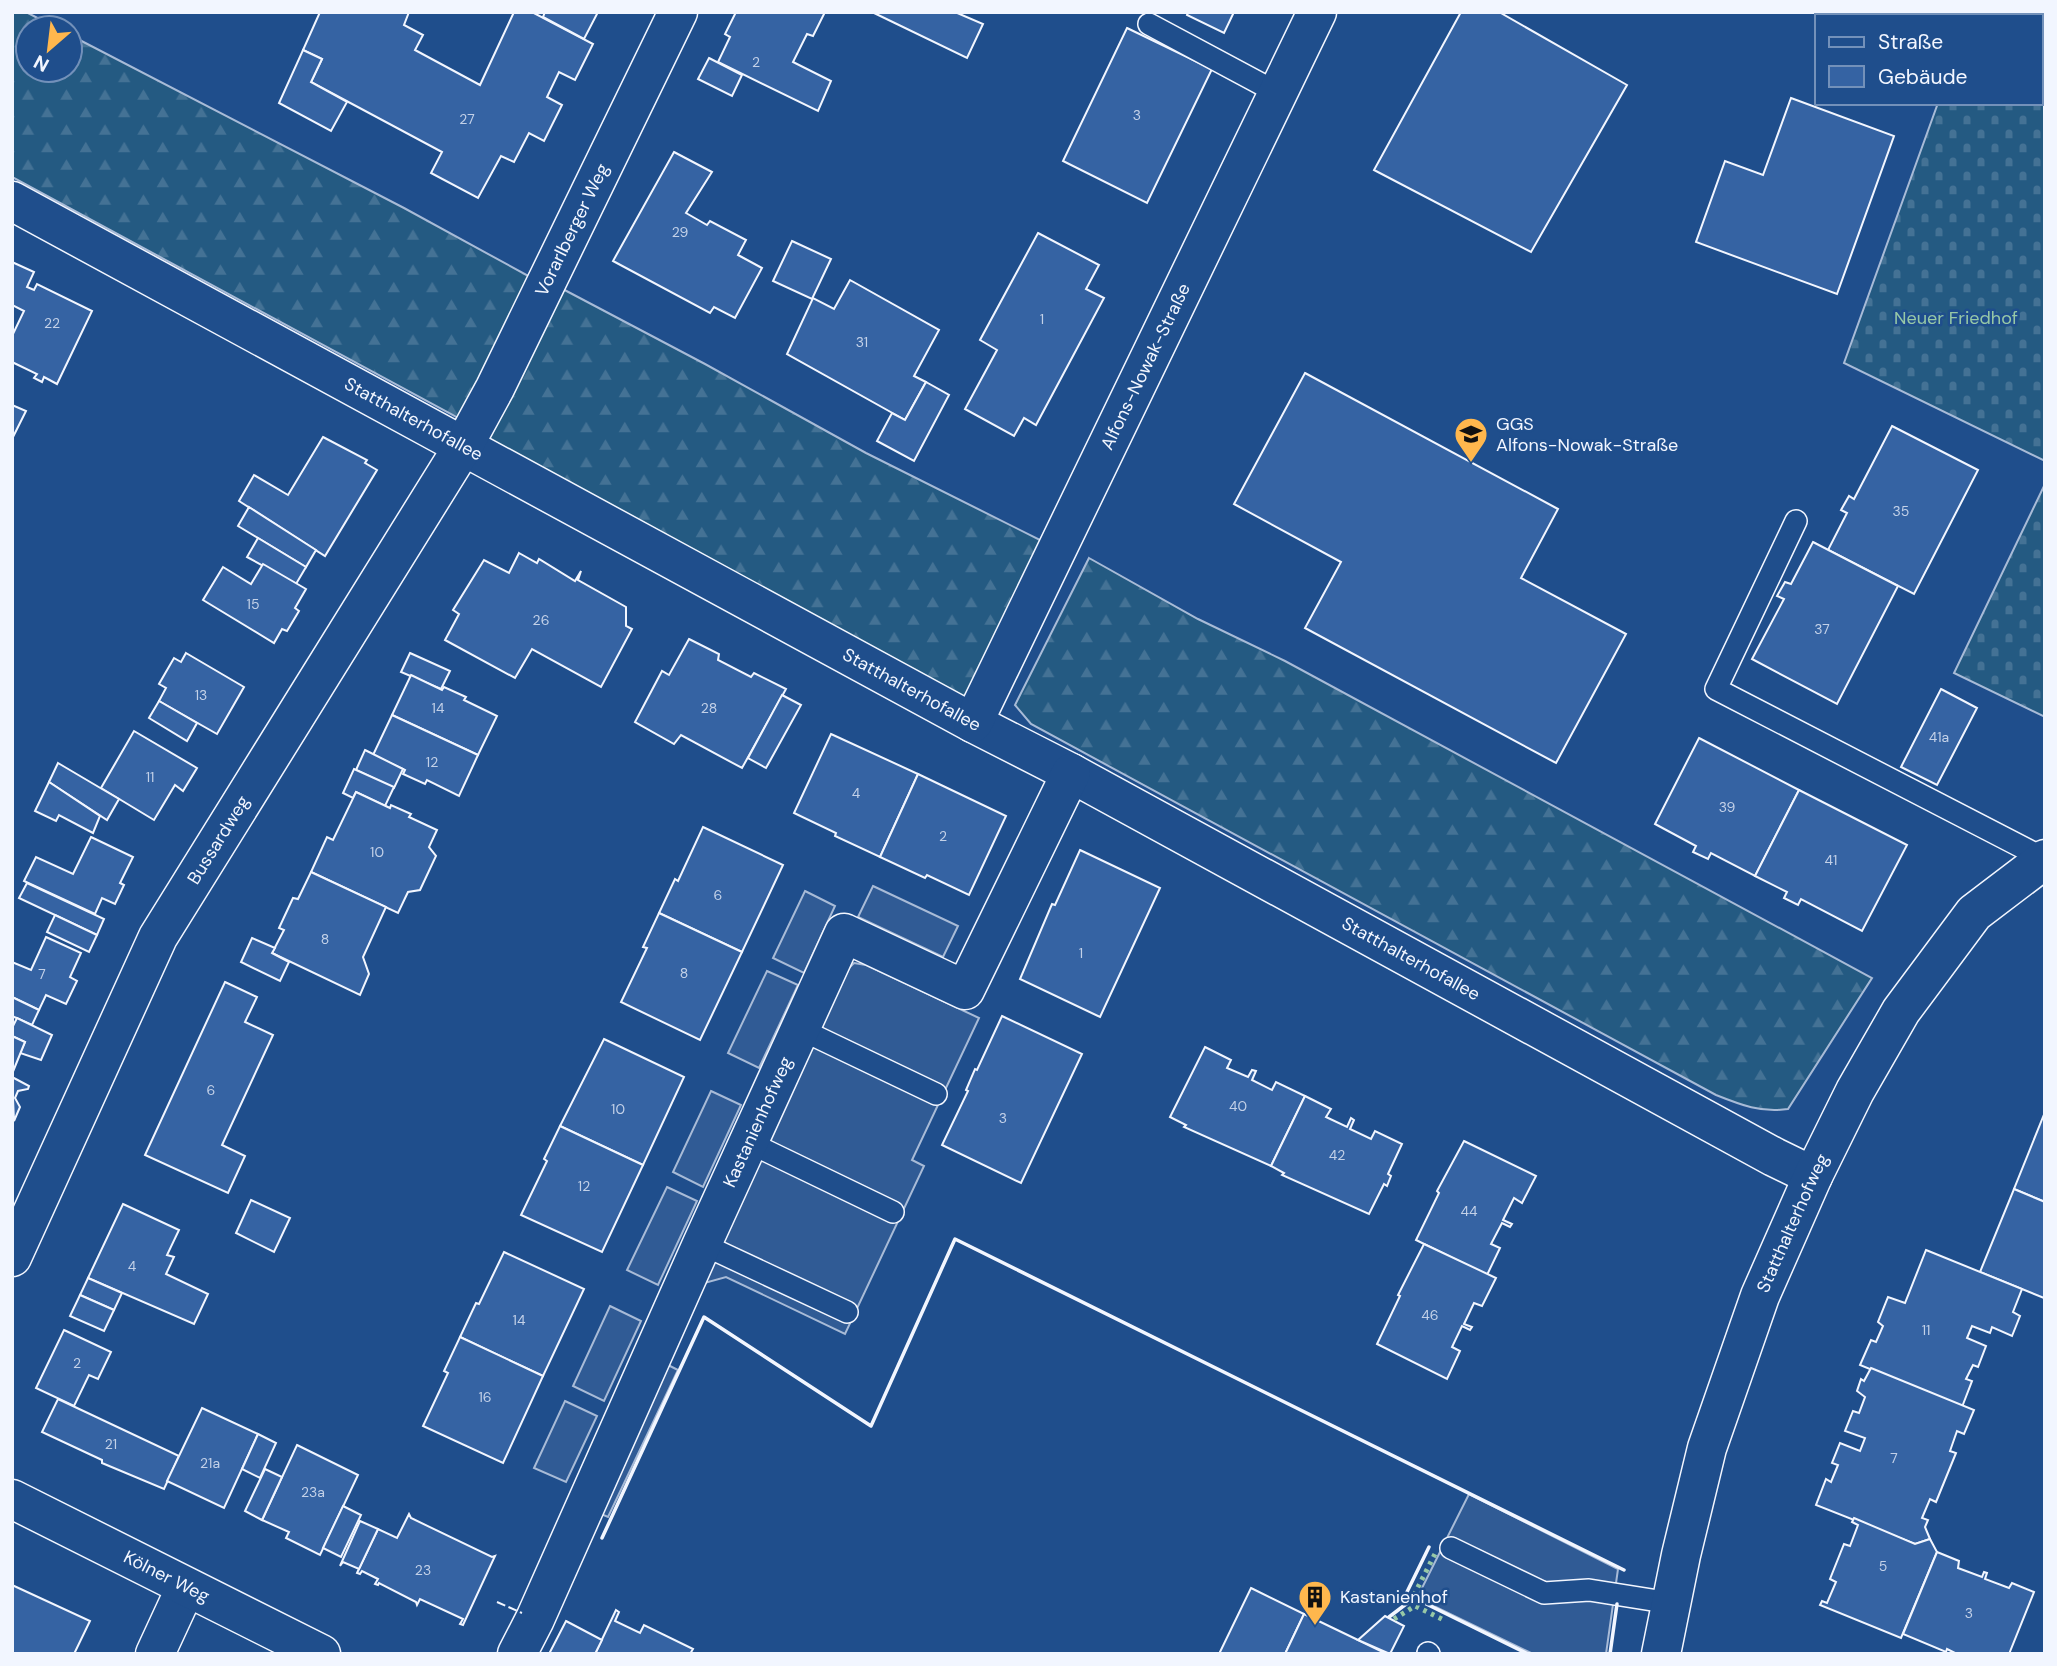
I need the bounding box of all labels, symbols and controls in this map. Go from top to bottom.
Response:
north arrow [14,14,84,84]
legend [1815,14,2043,105]
text: Straße [1878,28,1943,56]
text: N [29,49,53,78]
house number: 2 [752,53,760,71]
text: Gebäude [1878,63,1968,91]
house number: 3 [1133,106,1141,124]
house number: 27 [459,110,475,128]
street label: Vorarlberger Weg [530,159,614,300]
house number: 29 [672,223,689,241]
street label: Alfons-Nowak-Straße [1095,279,1196,454]
park label: Neuer Friedhof [1894,306,2018,330]
house number: 1 [1040,310,1044,328]
house number: 22 [44,314,60,332]
house number: 31 [856,333,868,351]
street label: Statthalterhofallee [340,372,487,466]
place label: GGS Alfons-Nowak-Straße [1496,412,1678,457]
school or university icon: GGS Alfons-Nowak-Straße [1452,415,1490,464]
house number: 35 [1893,502,1909,520]
house number: 15 [247,595,259,613]
house number: 26 [533,611,549,629]
house number: 37 [1814,620,1830,638]
street label: Statthalterhofallee [838,642,985,737]
house number: 13 [195,686,207,704]
house number: 14 [432,699,445,717]
house number: 28 [701,699,717,717]
house number: 41a [1929,728,1949,746]
house number: 12 [426,753,438,771]
house number: 11 [146,768,154,786]
house number: 4 [852,784,861,802]
street label: Bussardweg [182,791,255,889]
house number: 39 [1719,798,1736,816]
house number: 2 [939,827,947,845]
house number: 10 [370,843,384,861]
house number: 41 [1825,851,1837,869]
house number: 6 [714,886,722,904]
street label: Statthalterhofallee [1338,911,1484,1006]
house number: 8 [321,930,329,948]
house number: 1 [1079,944,1083,962]
house number: 8 [680,964,688,982]
house number: 7 [38,965,46,983]
street label: Kastanienhofweg [717,1053,798,1191]
house number: 6 [207,1081,215,1099]
house number: 40 [1229,1097,1247,1115]
house number: 10 [611,1100,625,1118]
house number: 3 [999,1109,1007,1127]
house number: 42 [1329,1146,1345,1164]
street label: Statthalterhofweg [1751,1149,1834,1296]
house number: 12 [578,1177,590,1195]
house number: 44 [1461,1202,1478,1220]
house number: 4 [128,1257,137,1275]
house number: 46 [1421,1306,1439,1324]
house number: 14 [513,1311,526,1329]
house number: 11 [1922,1321,1930,1339]
house number: 2 [73,1354,81,1372]
house number: 16 [478,1388,492,1406]
house number: 21 [105,1435,117,1453]
house number: 7 [1890,1449,1898,1467]
house number: 21a [200,1454,220,1472]
house number: 23a [301,1483,325,1501]
street label: Kölner Weg [120,1545,214,1608]
house number: 5 [1879,1557,1887,1575]
house number: 23 [415,1561,431,1579]
building icon: Kastanienhof [1296,1578,1334,1627]
place label: Kastanienhof [1340,1585,1448,1609]
house number: 3 [1965,1604,1973,1622]

